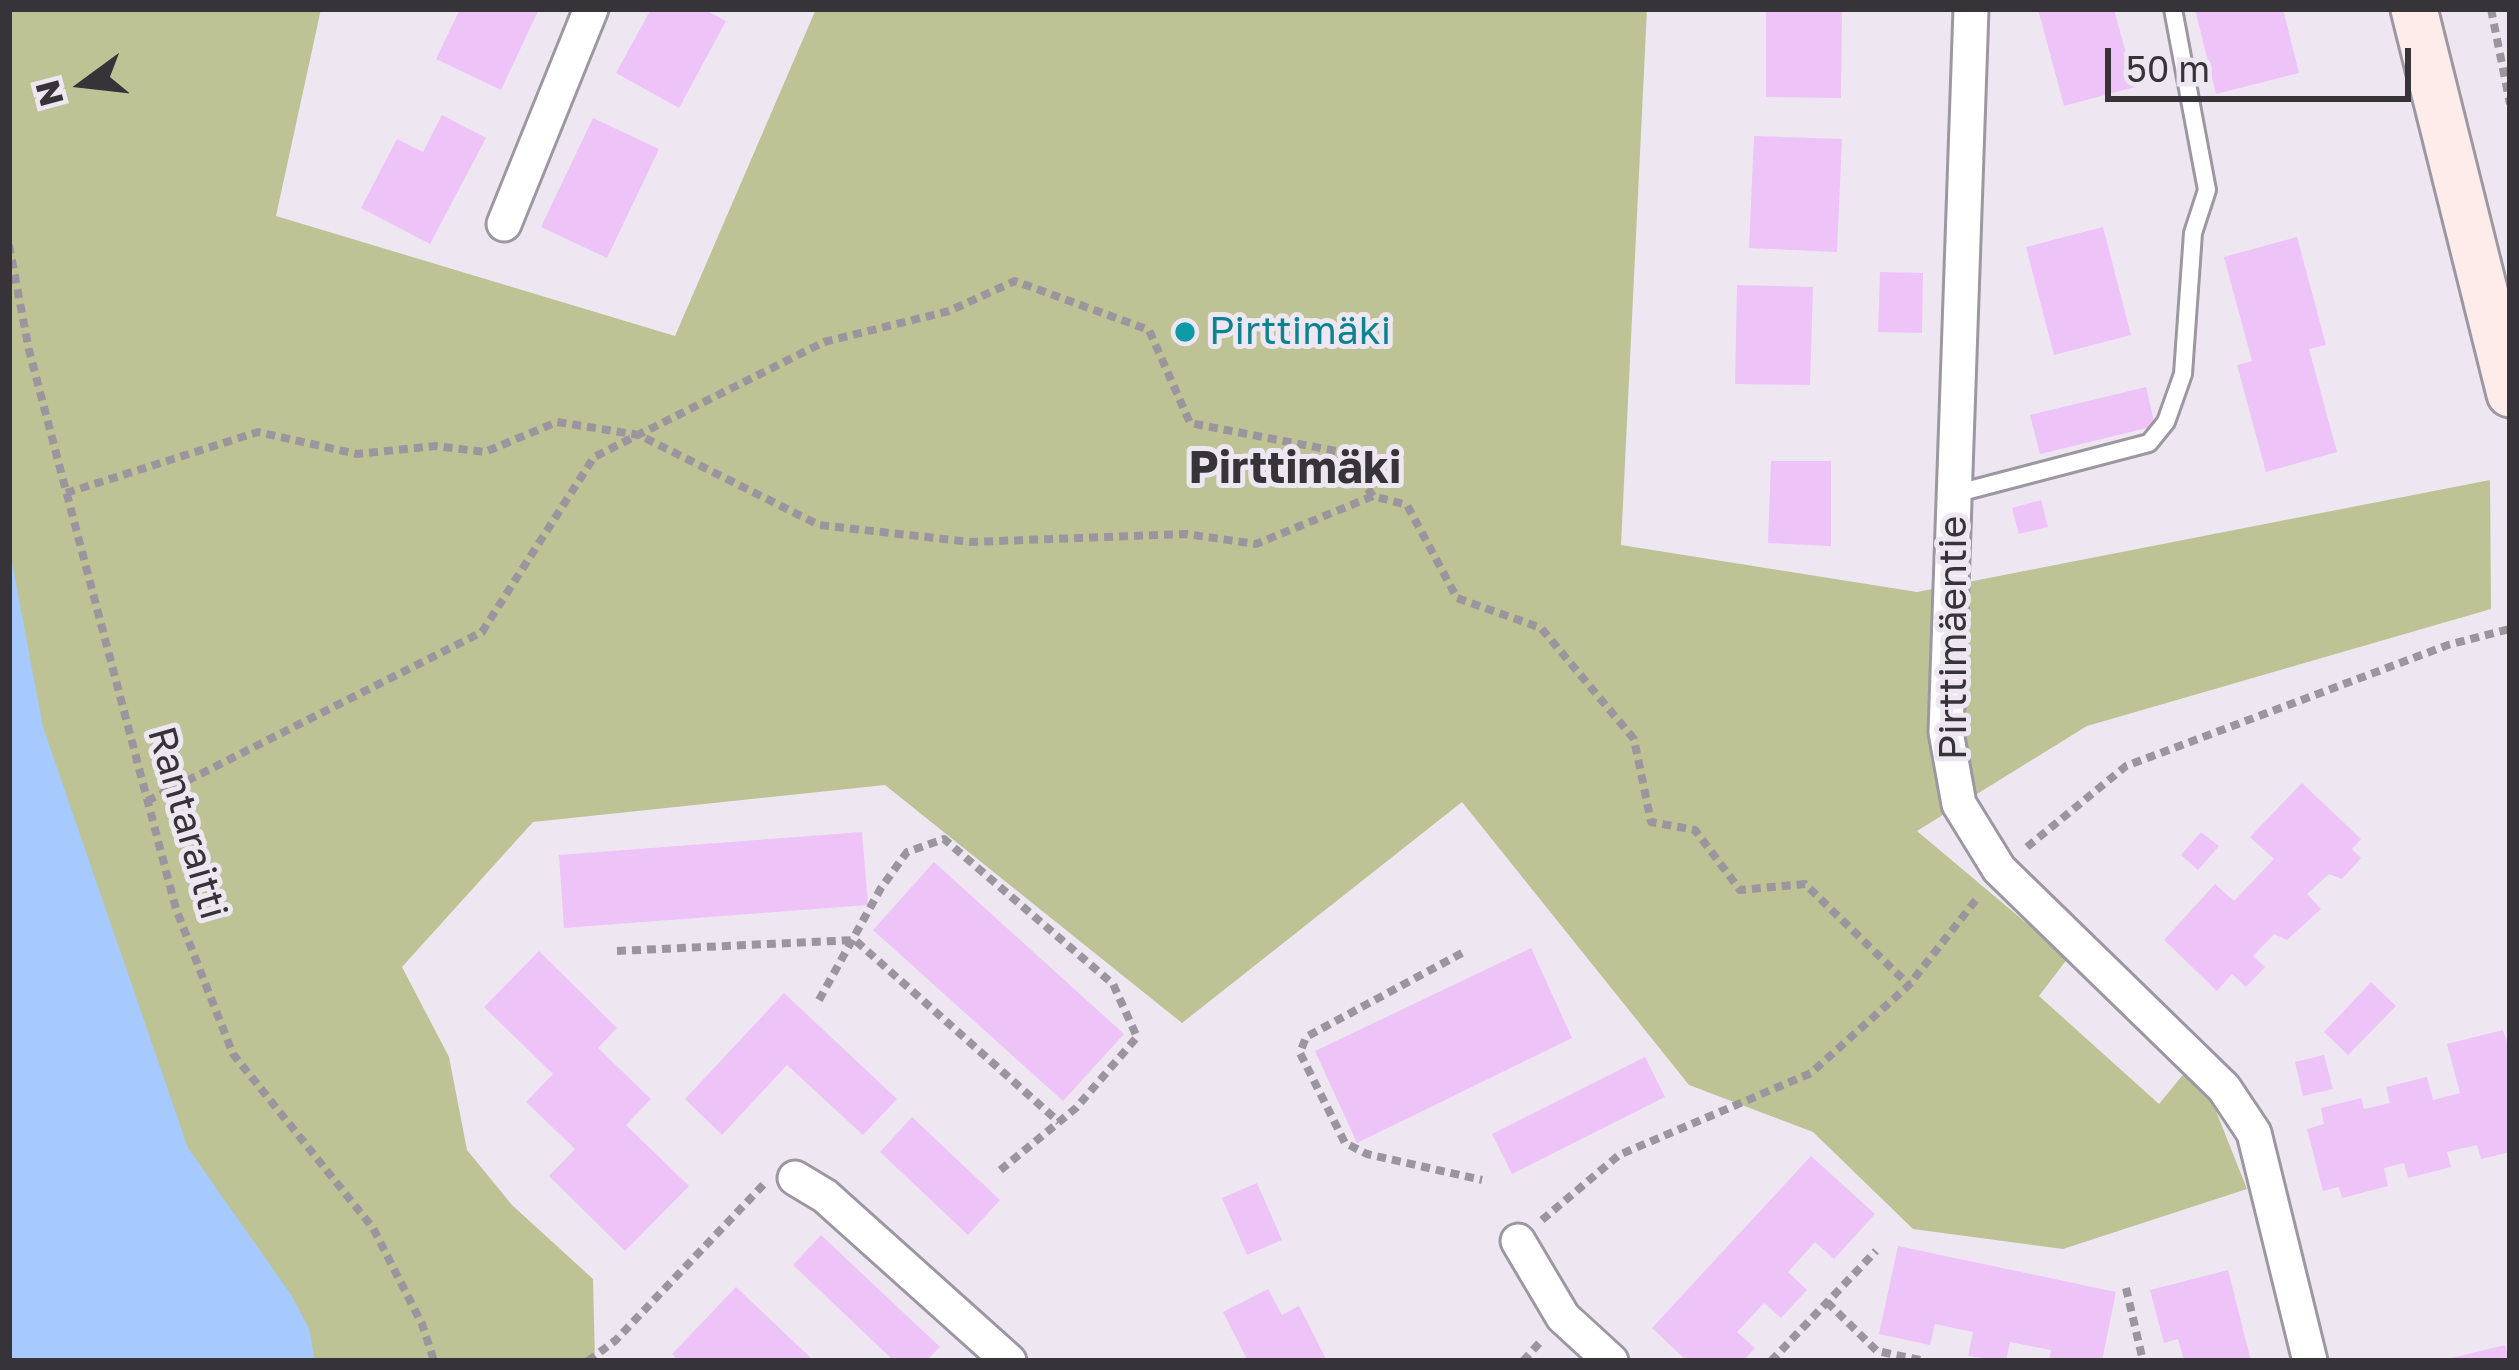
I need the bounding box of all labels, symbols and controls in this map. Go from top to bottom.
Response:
north arrow [24,24,144,144]
scale bar [2111,24,2417,98]
text: 50 m [2126,47,2210,90]
text: N [27,76,71,111]
place label: Pirttimäki [1209,309,1391,355]
marker: Pirttimäki [1172,319,1198,345]
district label: Pirttimäki [1189,442,1401,496]
street label: Pirttimäentie [1931,516,1977,760]
street label: Rantaraitti [137,721,237,925]

